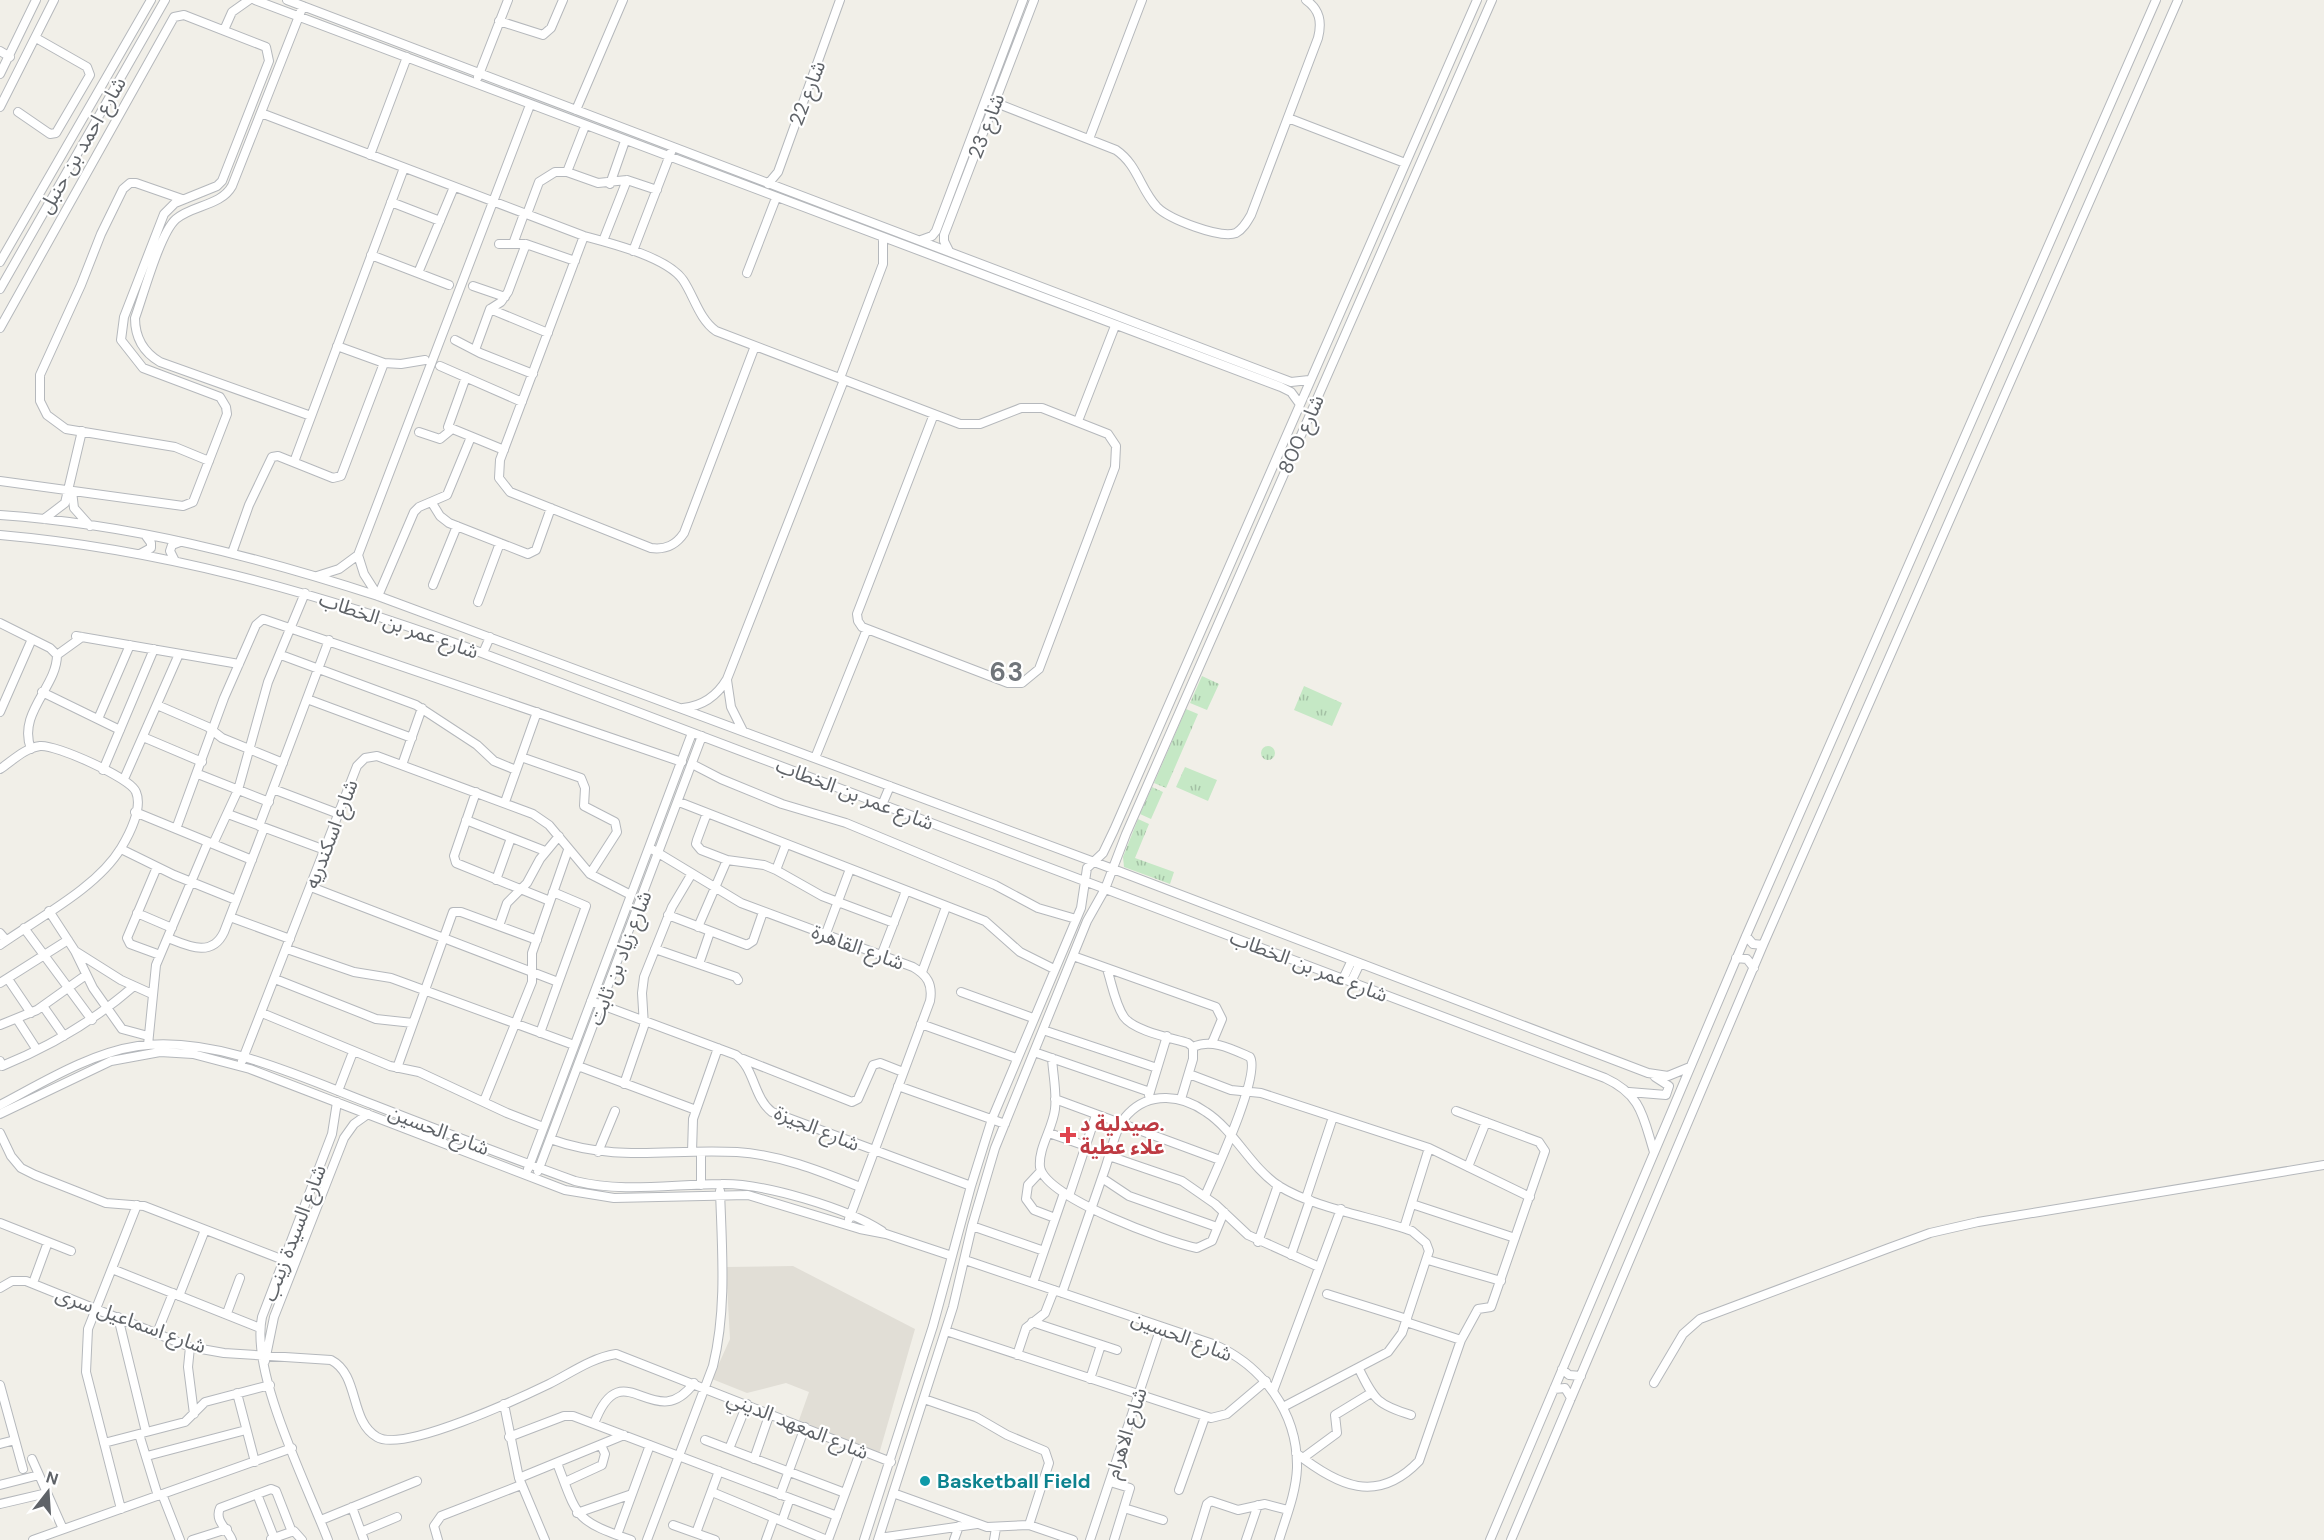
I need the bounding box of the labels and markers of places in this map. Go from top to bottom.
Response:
place label: صيدلية د. علاء عطية [1080,1111,1165,1160]
marker: صيدلية د. علاء عطية [1061,1128,1075,1142]
place label: Basketball Field [937,1468,1091,1494]
marker: Basketball Field [918,1474,932,1488]

